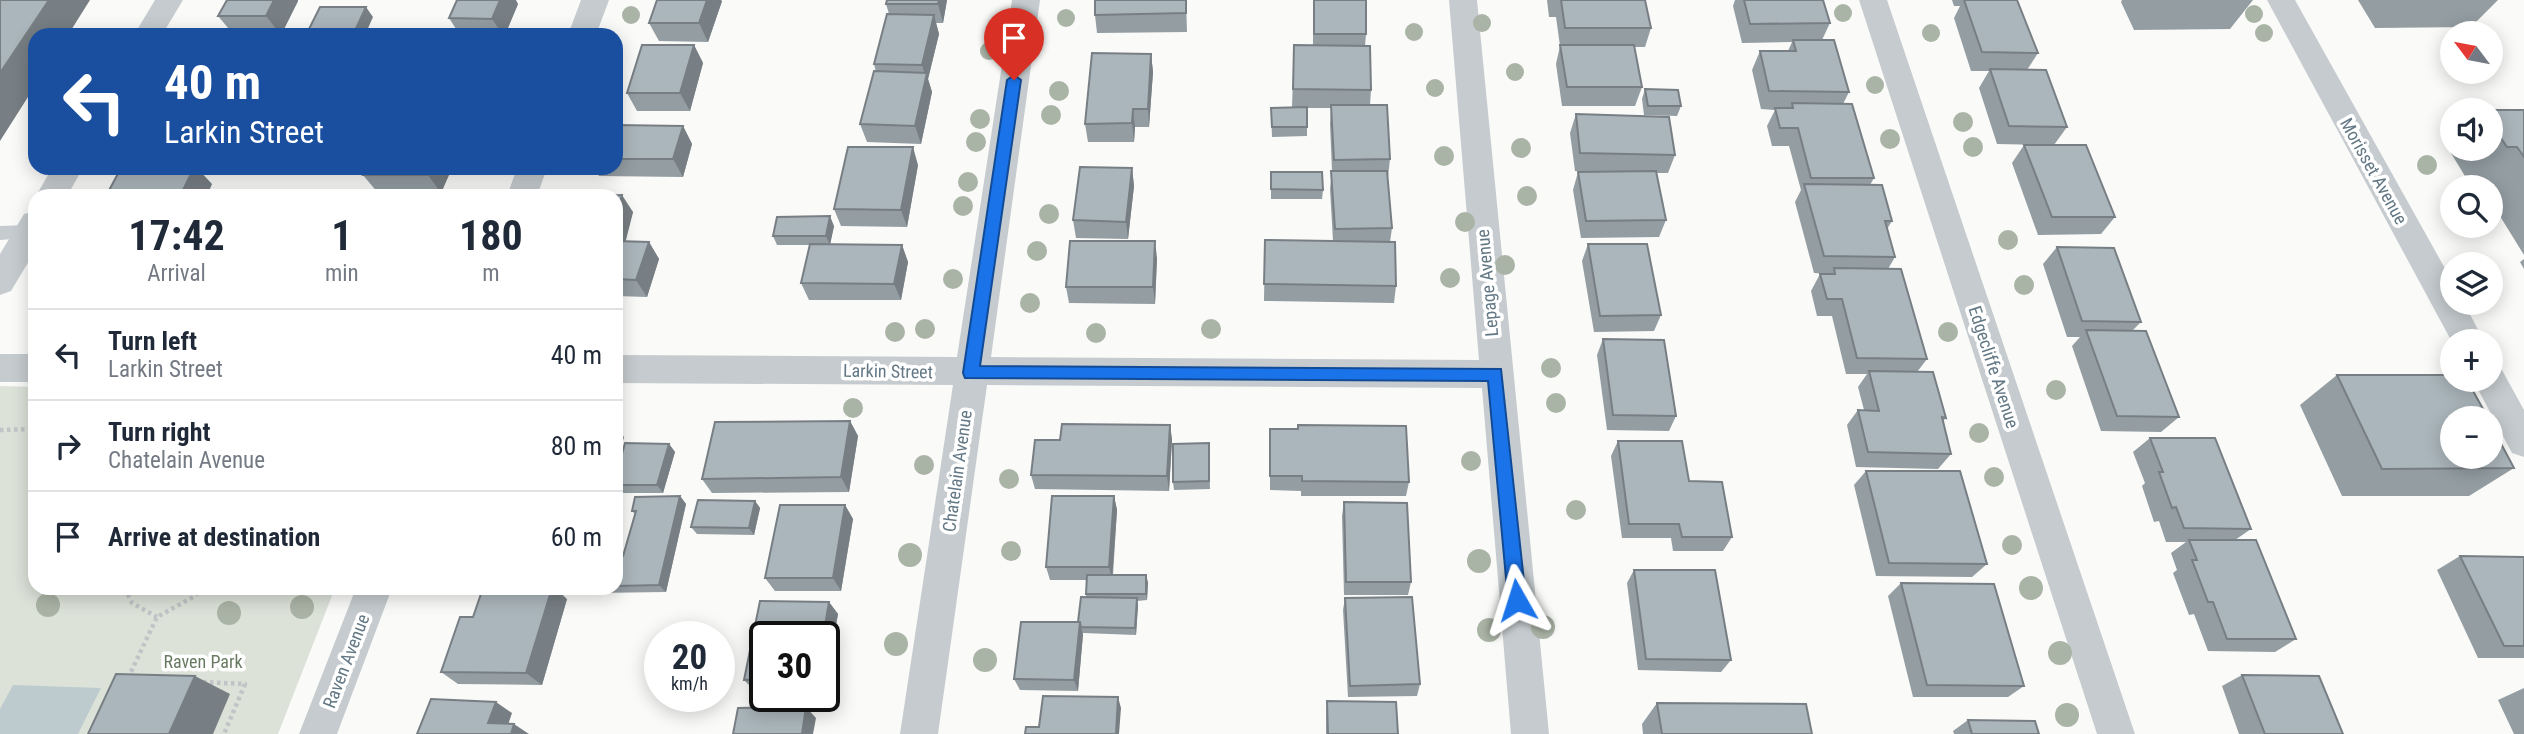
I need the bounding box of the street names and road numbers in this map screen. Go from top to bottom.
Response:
street label: Morisset Avenue [2336,114,2412,228]
street label: Lepage Avenue [1472,228,1502,338]
street label: Edgecliffe Avenue [1964,303,2024,431]
street label: Larkin Street [843,360,933,382]
street label: Chatelain Avenue [938,409,976,533]
street label: Raven Avenue [319,611,373,711]

